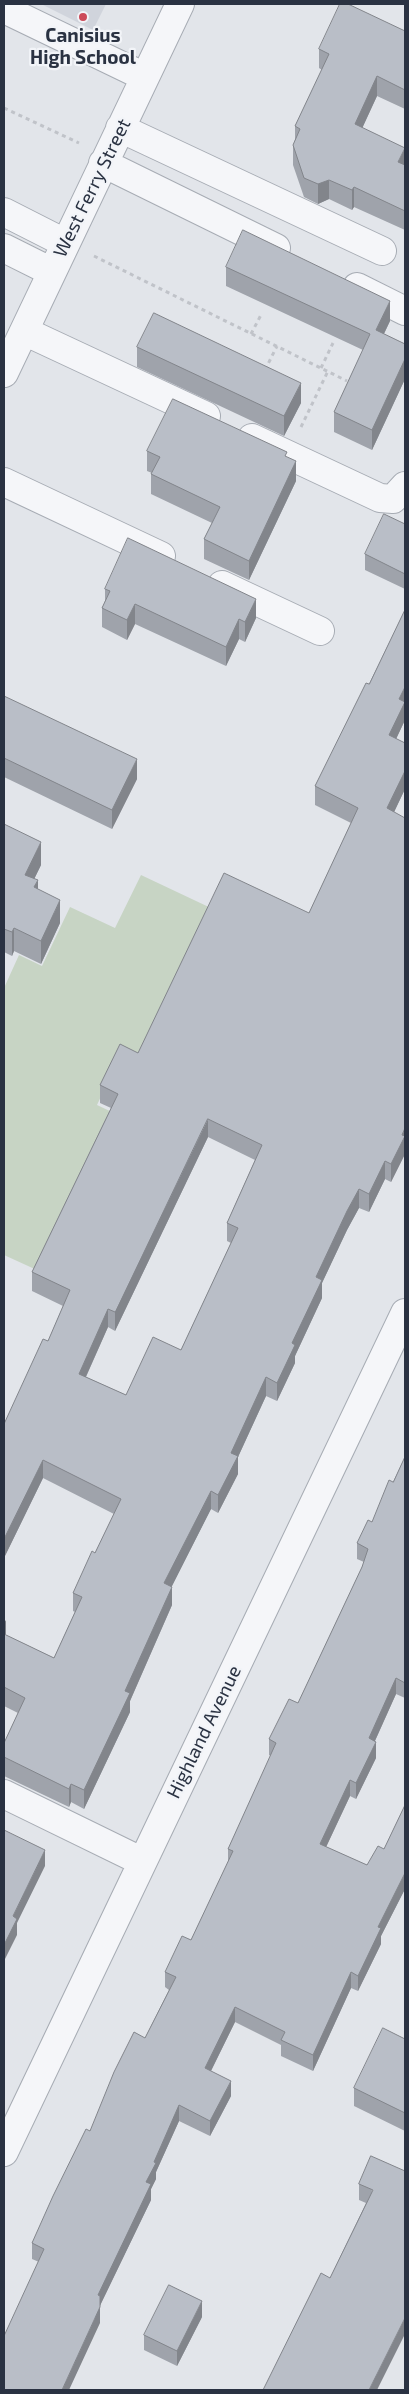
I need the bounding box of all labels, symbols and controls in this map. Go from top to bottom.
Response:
marker: Canisius High School [77,11,89,23]
place label: Canisius High School [30,25,136,69]
street label: West Ferry Street [49,115,135,261]
street label: Highland Avenue [162,1662,246,1802]

